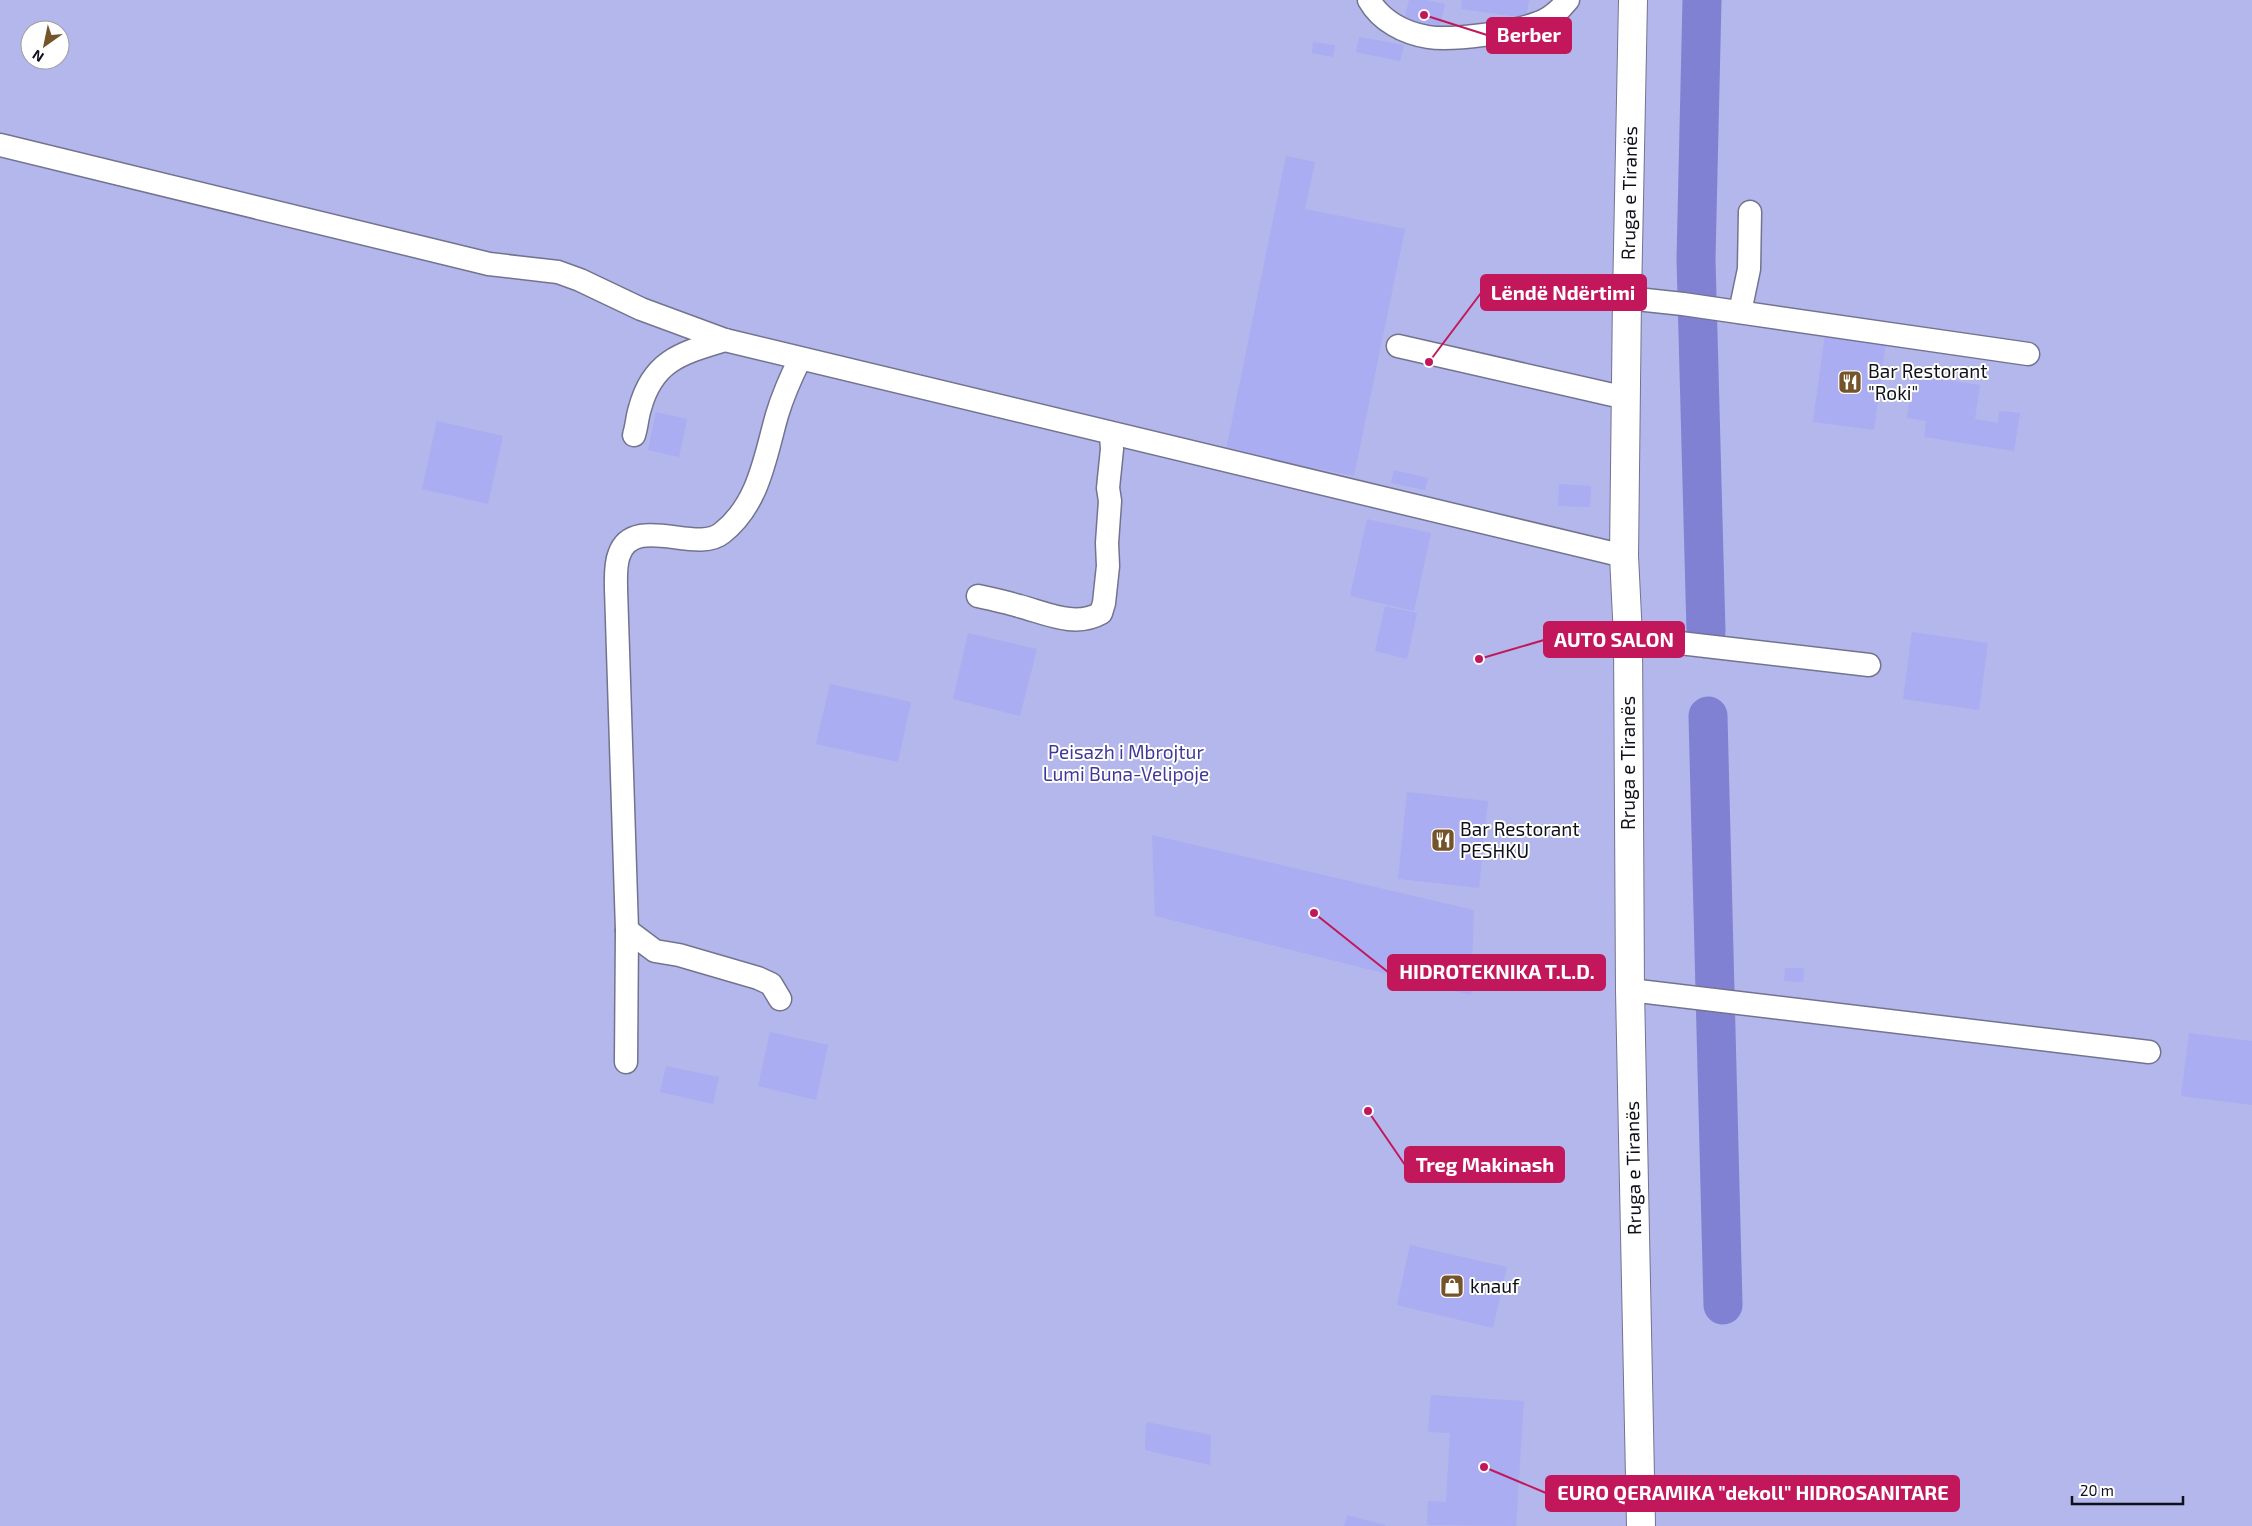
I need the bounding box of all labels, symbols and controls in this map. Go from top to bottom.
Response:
callout: Berber [1487,18,1571,53]
north arrow [20,20,70,70]
text: Berber [1497,22,1562,46]
text: N [29,46,47,66]
street label: Rruga e Tiranës [1616,126,1641,260]
callout: Lëndë Ndërtimi [1481,275,1646,310]
text: Lëndë Ndërtimi [1491,280,1635,304]
place label: Bar Restorant "Roki" [1868,359,1988,404]
restaurant icon: Bar Restorant "Roki" [1837,369,1863,395]
callout: AUTO SALON [1544,622,1684,657]
text: AUTO SALON [1554,627,1674,651]
street label: Rruga e Tiranës [1616,696,1639,830]
park label: Peisazh i Mbrojtur Lumi Buna-Velipoje [1043,740,1209,785]
place label: Bar Restorant PESHKU [1460,817,1580,862]
restaurant icon: Bar Restorant PESHKU [1430,827,1456,853]
callout: HIDROTEKNIKA T.L.D. [1388,955,1605,990]
text: HIDROTEKNIKA T.L.D. [1399,959,1595,983]
street label: Rruga e Tiranës [1620,1101,1645,1235]
callout: Treg Makinash [1405,1147,1564,1182]
text: Treg Makinash [1416,1152,1554,1176]
shop icon: knauf [1439,1273,1465,1299]
place label: knauf [1470,1274,1520,1297]
scale bar [2072,1474,2183,1506]
callout: EURO QERAMIKA "dekoll" HIDROSANITARE [1546,1476,1959,1511]
text: EURO QERAMIKA "dekoll" HIDROSANITARE [1557,1480,1949,1505]
text: 20 m [2080,1481,2114,1499]

